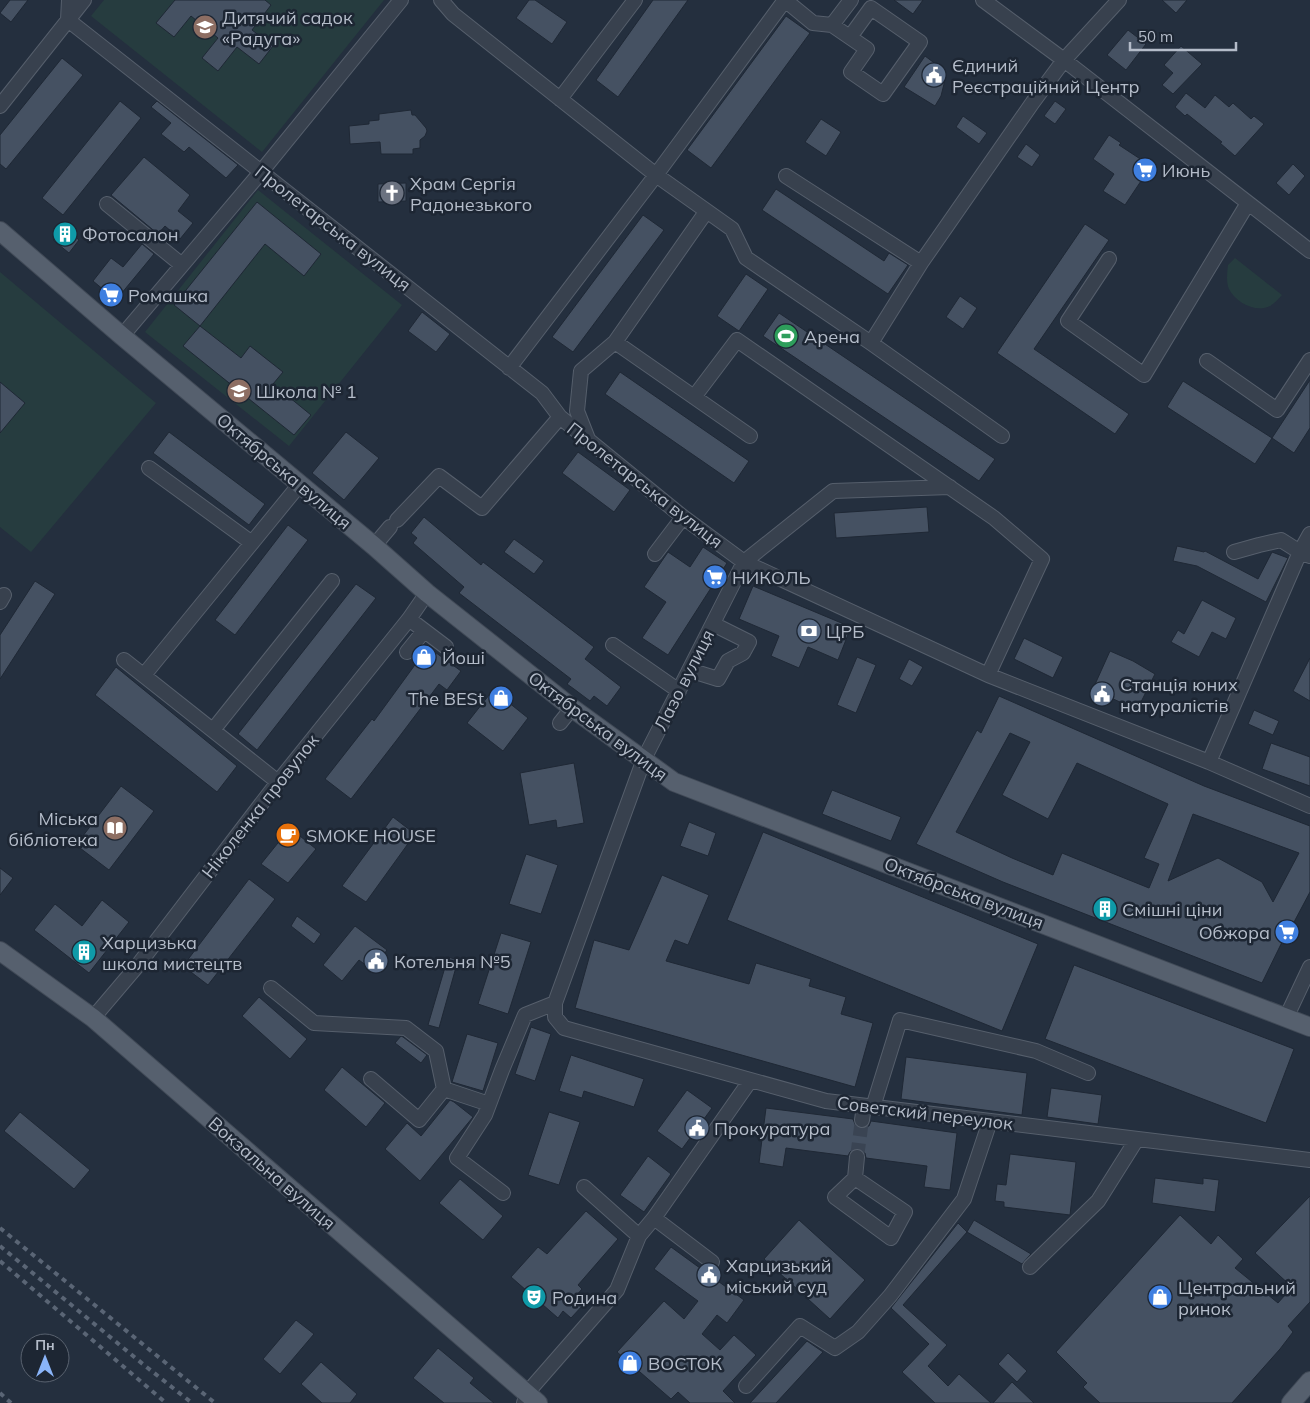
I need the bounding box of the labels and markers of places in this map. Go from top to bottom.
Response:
place label: Дитячий садок «Радуга» [222,6,353,50]
school or university icon: Дитячий садок «Радуга» [192,14,218,40]
place label: Єдиний Реєстраційний Центр [952,54,1140,98]
public building icon: Єдиний Реєстраційний Центр [921,62,947,88]
supermarket icon: Июнь [1132,157,1158,183]
place label: Июнь [1162,159,1210,182]
place label: Храм Сергія Радонезького [410,172,532,216]
church icon: Храм Сергія Радонезького [379,180,405,206]
building icon: Фотосалон [52,221,78,247]
place label: Фотосалон [82,223,179,246]
supermarket icon: Ромашка [98,282,124,308]
place label: Ромашка [128,284,208,307]
sports icon: Арена [773,323,799,349]
place label: Арена [804,325,860,348]
school or university icon: Школа № 1 [226,378,252,404]
place label: Школа № 1 [256,380,357,403]
supermarket icon: НИКОЛЬ [702,564,728,590]
place label: НИКОЛЬ [732,566,811,589]
bank icon: ЦРБ [796,618,822,644]
place label: ЦРБ [826,620,864,643]
shop icon: Йоші [411,644,437,670]
place label: Йоші [442,646,485,669]
place label: Станція юних натуралістів [1120,673,1238,717]
public building icon: Станція юних натуралістів [1089,681,1115,707]
shop icon: The BESt [488,685,514,711]
place label: The BESt [408,687,484,710]
place label: Міська бібліотека [8,807,98,851]
library icon: Міська бібліотека [102,815,128,841]
cafe icon: SMOKE HOUSE [275,822,301,848]
place label: SMOKE HOUSE [306,824,436,847]
building icon: Смішні ціни [1092,896,1118,922]
place label: Смішні ціни [1122,898,1222,921]
supermarket icon: Обжора [1274,919,1300,945]
place label: Обжора [1199,921,1270,944]
place label: Харцизька школа мистецтв [102,931,242,975]
building icon: Харцизька школа мистецтв [71,939,97,965]
public building icon: Котельня №5 [363,948,389,974]
place label: Котельня №5 [394,950,511,973]
public building icon: Прокуратура [684,1115,710,1141]
place label: Прокуратура [714,1117,831,1140]
place label: Харцизький міський суд [726,1254,832,1298]
public building icon: Харцизький міський суд [696,1262,722,1288]
place label: Центральний ринок [1178,1276,1296,1320]
theatre icon: Родина [521,1284,547,1310]
shop icon: Центральний ринок [1147,1284,1173,1310]
place label: Родина [552,1286,617,1309]
shop icon: ВОСТОК [617,1350,643,1376]
place label: ВОСТОК [648,1352,722,1375]

